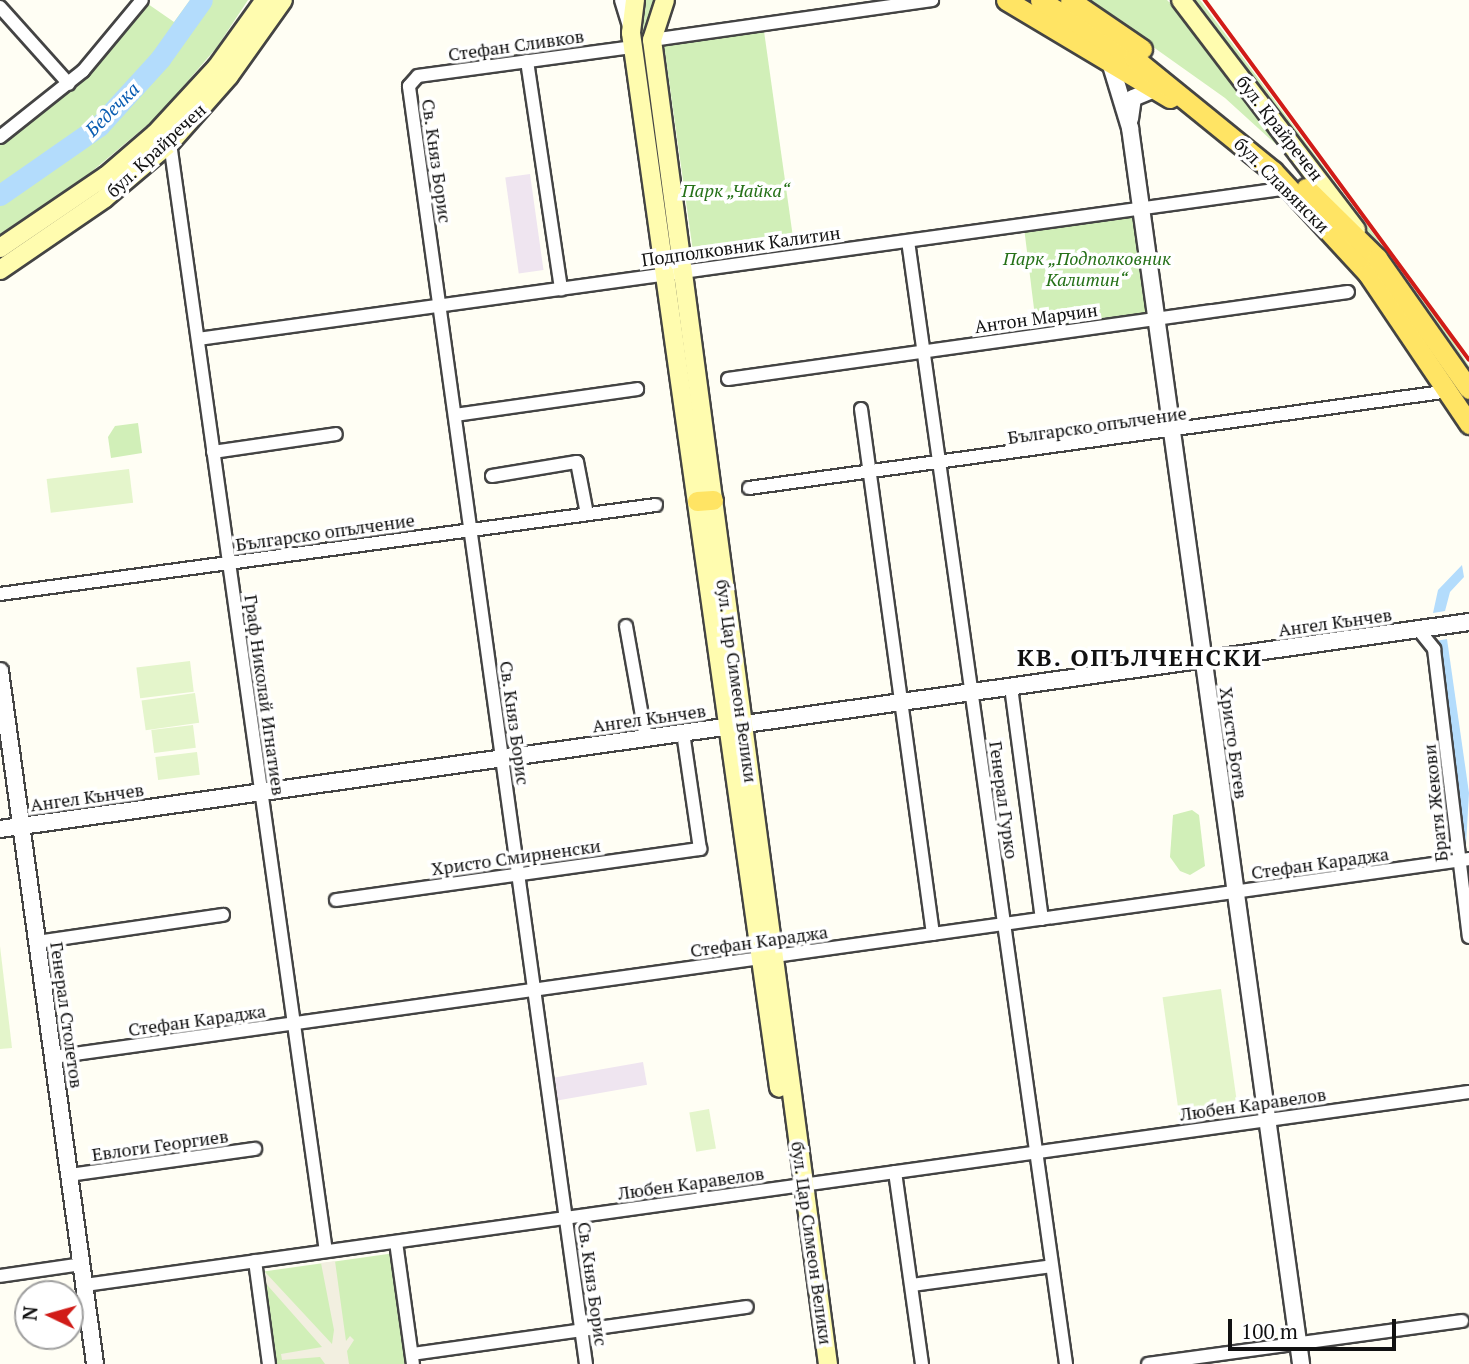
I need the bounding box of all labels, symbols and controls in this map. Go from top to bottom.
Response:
street label: Стефан Сливков [447,25,585,65]
street label: бул. Крайречен [1232,71,1328,185]
water label: Бедечка [80,77,144,141]
street label: Св. Княз Борис [418,97,456,225]
street label: бул. Крайречен [102,98,210,202]
street label: бул. Славянски [1230,133,1334,237]
park label: Парк „Чайка“ [681,179,791,201]
street label: Подполковник Калитин [640,221,842,271]
park label: Парк „Подполковник Калитин“ [1003,248,1171,290]
street label: Антон Марчин [973,299,1099,337]
street label: Българско опълчение [1006,402,1188,448]
street label: Българско опълчение [234,509,416,555]
street label: бул. Цар Симеон Велики [712,578,762,784]
street label: Граф Николай Игнатиев [240,593,290,797]
street label: Ангел Кънчев [1277,603,1393,641]
district label: КВ. ОПЪЛЧЕНСКИ [1018,644,1262,672]
street label: Св. Княз Борис [496,659,534,787]
street label: Христо Ботев [1215,686,1253,800]
street label: Ангел Кънчев [591,699,707,737]
street label: Генерал Гурко [985,740,1023,860]
street label: Братя Жекови [1418,743,1452,863]
street label: Ангел Кънчев [29,778,145,816]
street label: Христо Смирненски [430,834,602,880]
street label: Стефан Караджа [1250,843,1390,883]
street label: Стефан Караджа [689,921,829,961]
street label: Генерал Столетов [46,940,88,1090]
street label: Стефан Караджа [127,1000,267,1040]
street label: Любен Каравелов [1178,1083,1328,1125]
street label: Евлоги Георгиев [90,1125,230,1165]
street label: бул. Цар Симеон Велики [787,1140,837,1346]
street label: Любен Каравелов [616,1162,766,1204]
street label: Св. Княз Борис [574,1220,612,1348]
north arrow [14,1280,84,1350]
scale bar [1231,1304,1399,1348]
text: N [16,1305,43,1322]
text: 100 m [1241,1317,1298,1345]

